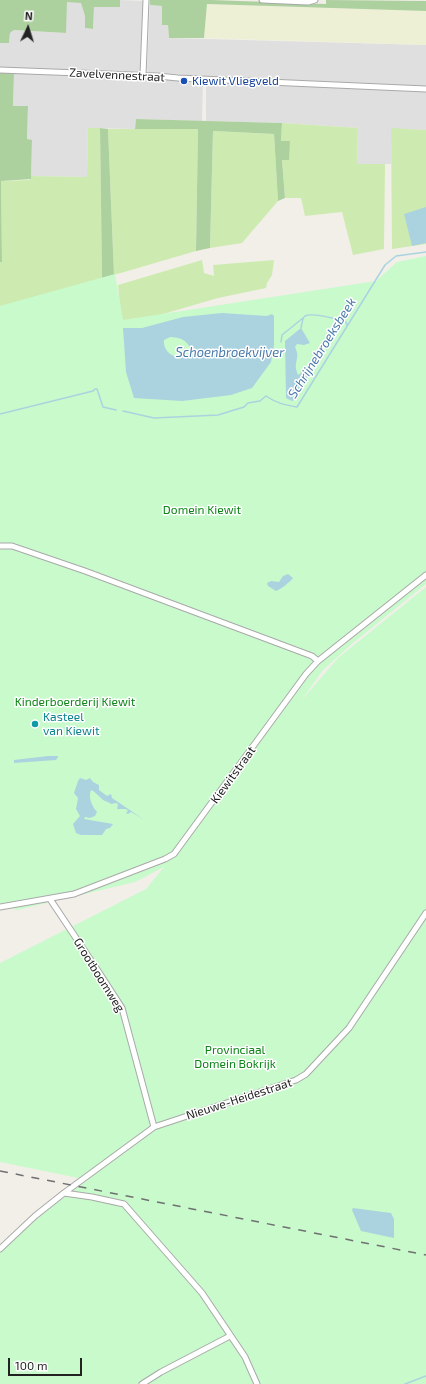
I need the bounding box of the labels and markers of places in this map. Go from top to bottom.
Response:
place label: Kiewit Vliegveld [192,74,279,88]
marker: Kiewit Vliegveld [179,76,189,86]
place label: Kasteel van Kiewit [43,710,99,738]
marker: Kasteel van Kiewit [30,719,40,729]

